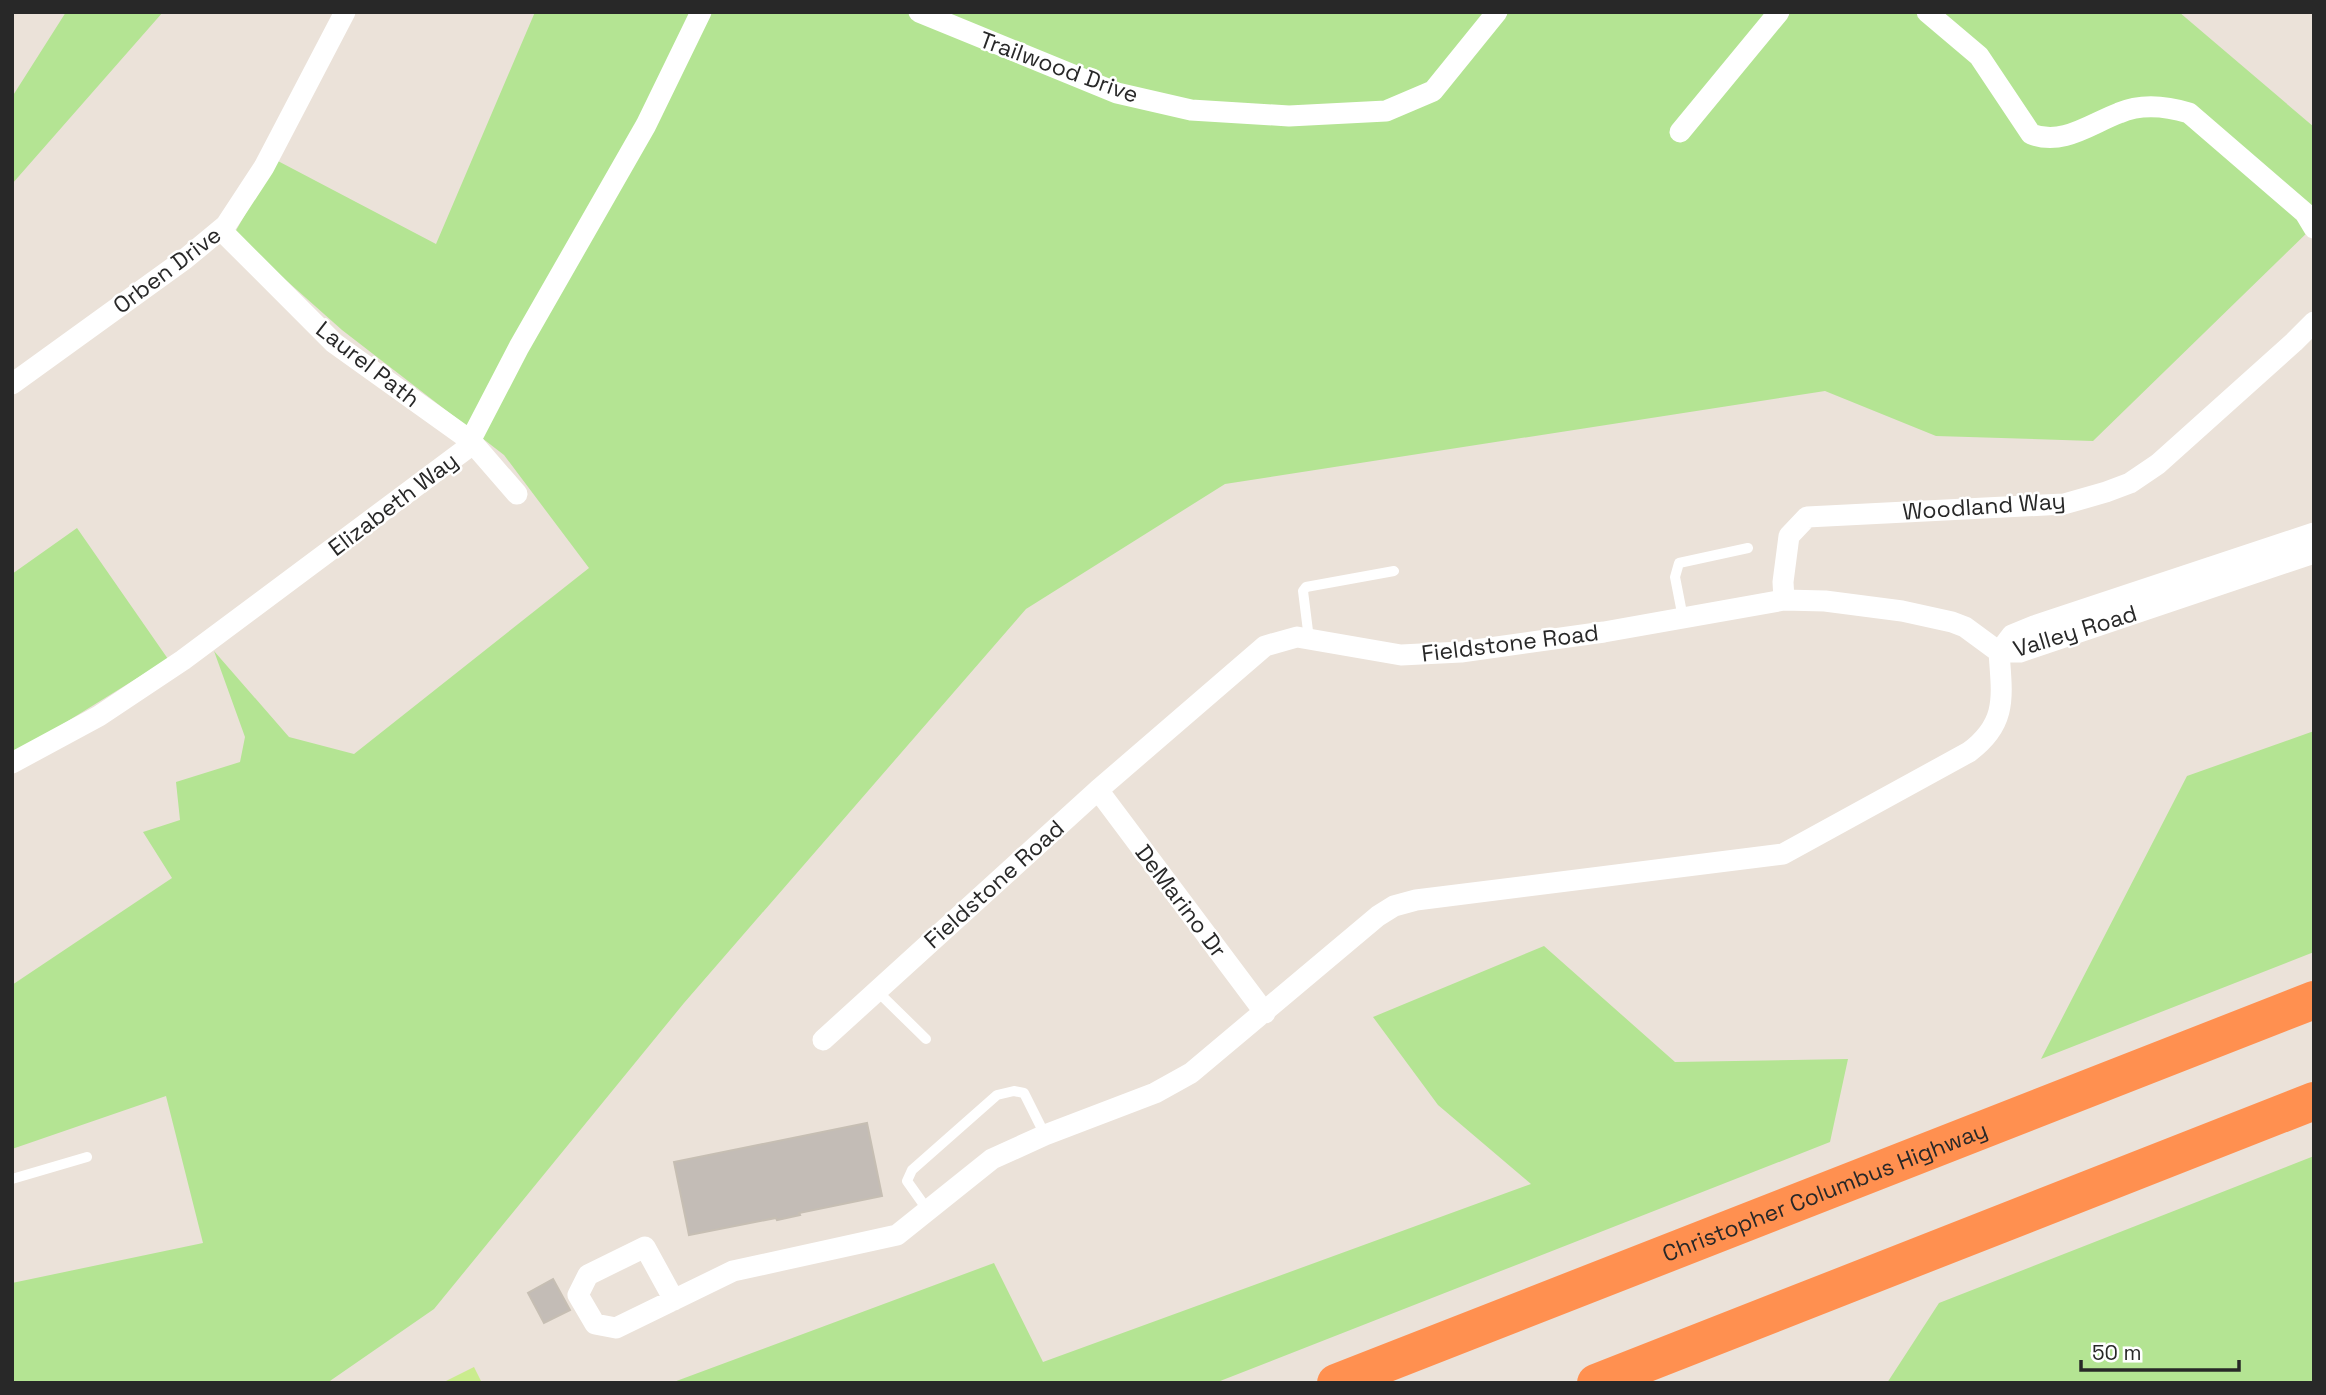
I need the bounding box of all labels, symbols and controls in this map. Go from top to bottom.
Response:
street label: Trailwood Drive [975,24,1143,110]
street label: Orben Drive [107,220,227,320]
street label: Laurel Path [310,314,426,414]
street label: Elizabeth Way [322,445,464,563]
street label: Woodland Way [1901,485,2067,527]
street label: Valley Road [2009,598,2141,664]
street label: Fieldstone Road [1420,617,1600,669]
street label: Fieldstone Road [918,813,1070,955]
street label: DeMarino Dr [1129,838,1233,964]
street label: Christopher Columbus Highway [1658,1114,1992,1269]
scale bar [2081,1328,2238,1372]
text: 50 m [2092,1339,2142,1366]

